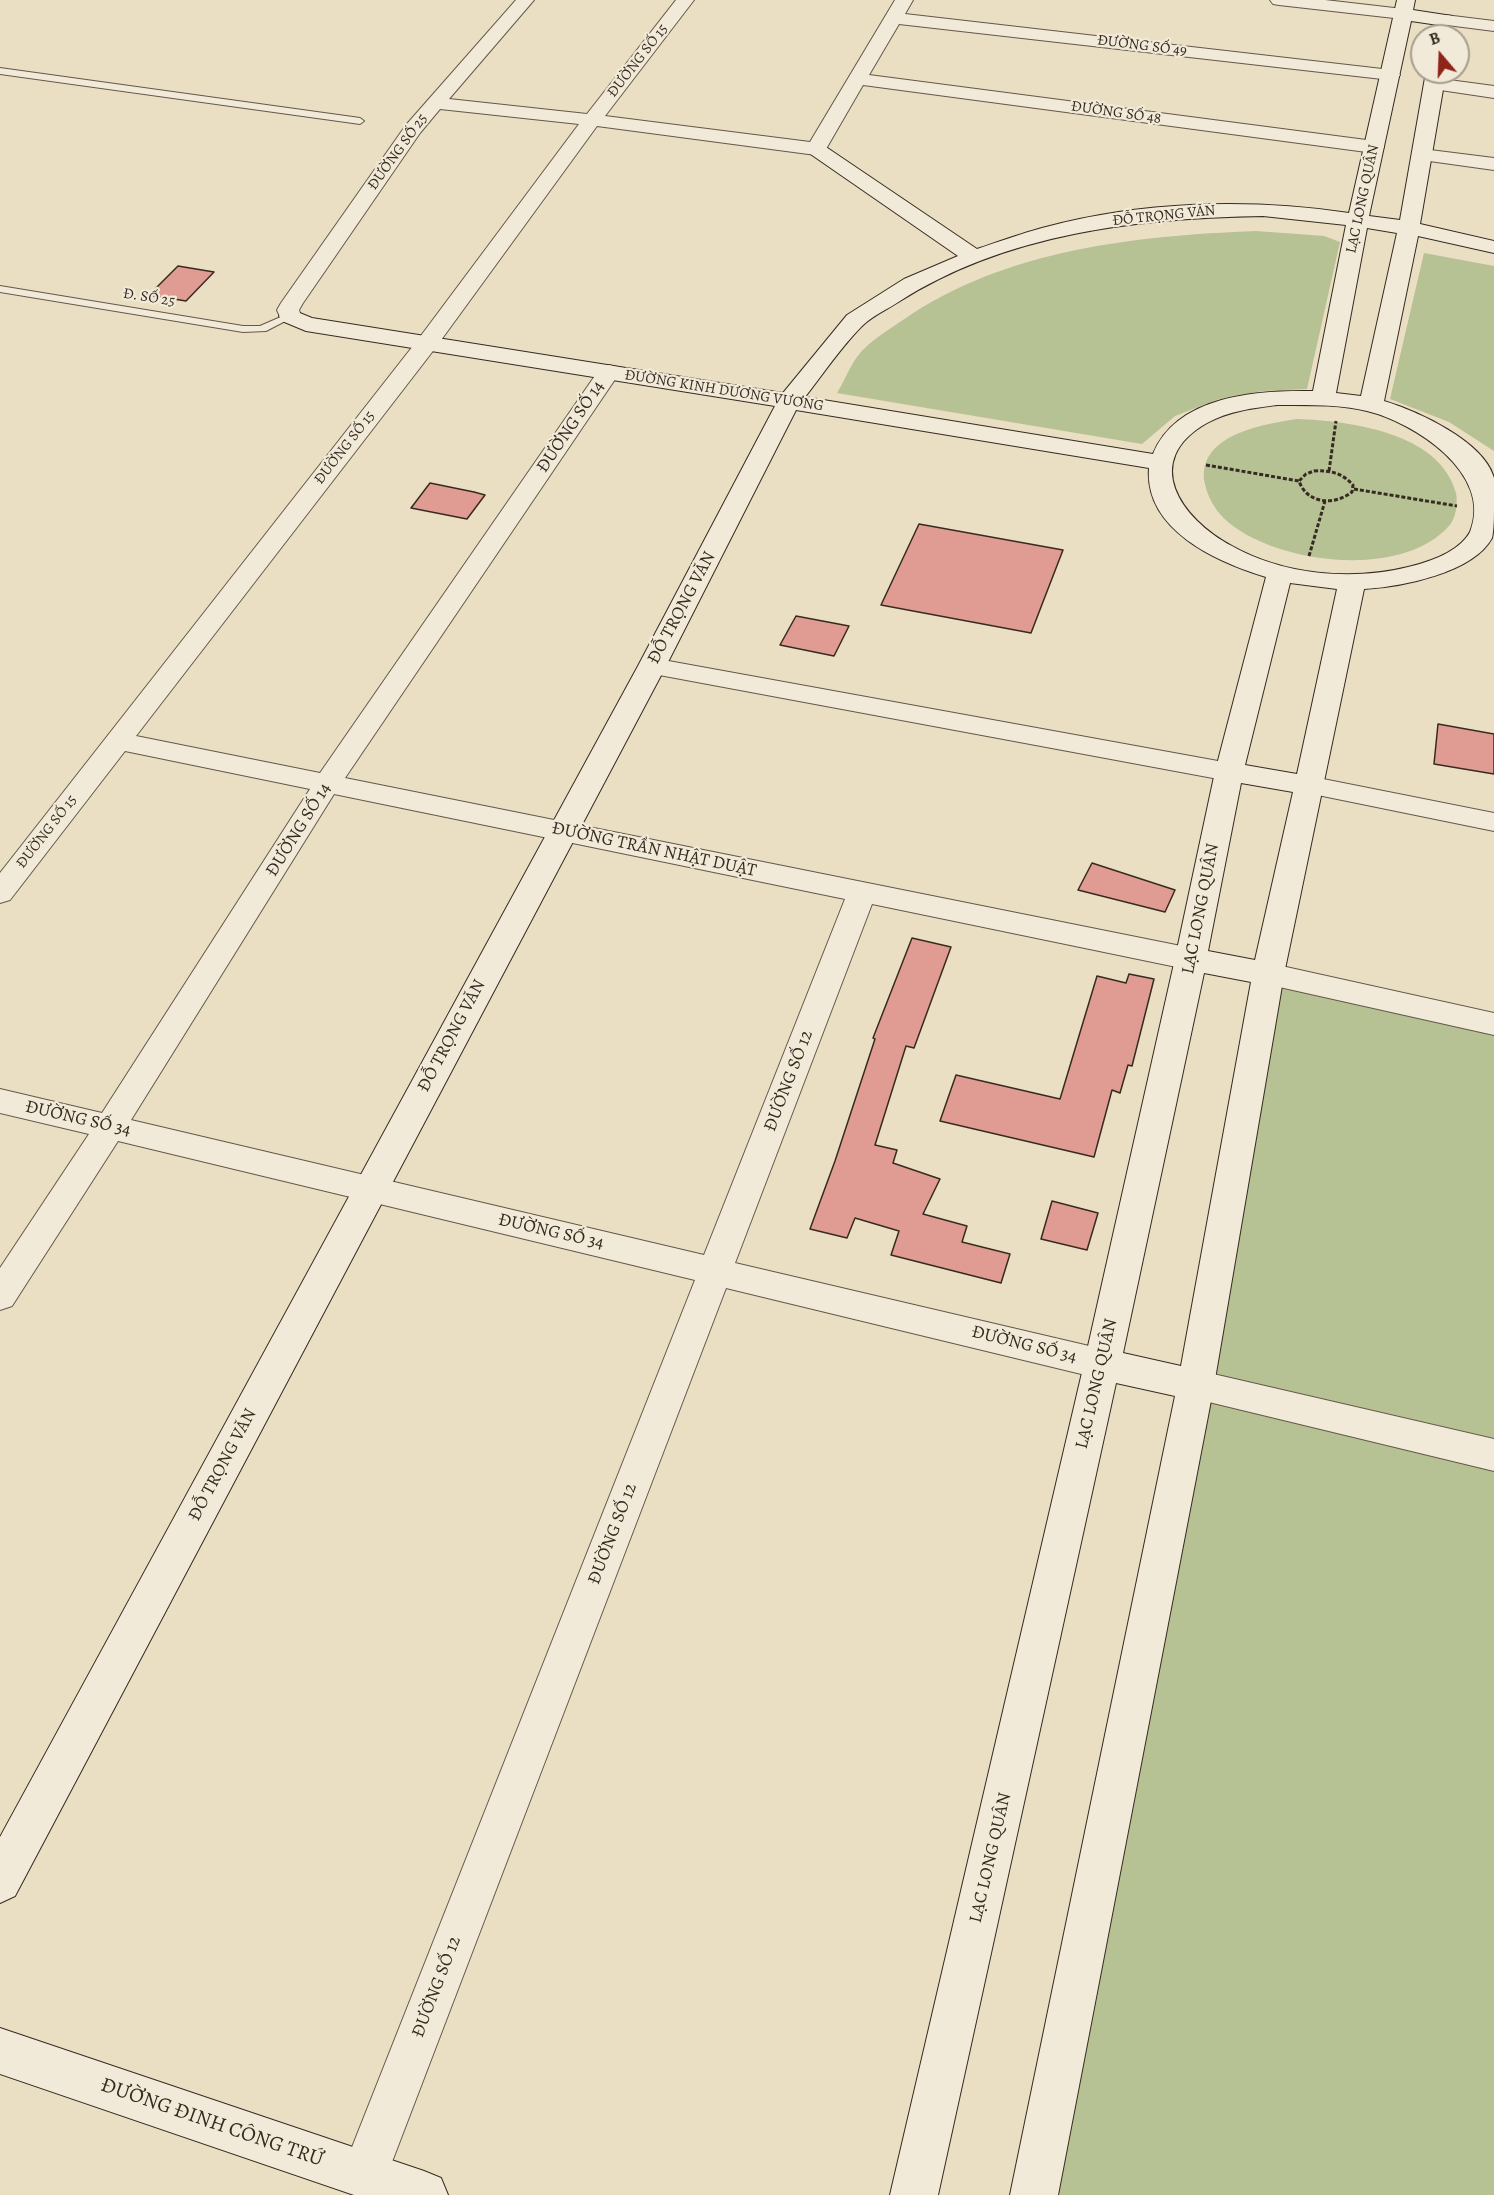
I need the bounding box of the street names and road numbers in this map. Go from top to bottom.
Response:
street label: ĐƯỜNG SỐ 15 [604,21,672,101]
street label: ĐƯỜNG SỐ 49 [1096,32,1188,60]
street label: ĐƯỜNG SỐ 48 [1070,98,1162,128]
street label: ĐƯỜNG SỐ 25 [364,110,432,194]
street label: LẠC LONG QUÂN [1343,143,1383,255]
street label: ĐỖ TRỌNG VĂN [1112,202,1216,230]
street label: Đ. SỐ 25 [122,285,176,311]
street label: ĐƯỜNG KINH DƯƠNG VƯƠNG [623,366,825,416]
street label: ĐƯỜNG SỐ 14 [532,377,610,477]
street label: ĐƯỜNG SỐ 15 [311,408,379,488]
street label: ĐỖ TRỌNG VĂN [643,548,721,668]
street label: ĐƯỜNG SỐ 14 [262,779,336,881]
street label: ĐƯỜNG SỐ 15 [13,792,81,872]
street label: ĐƯỜNG TRẦN NHẬT DUẬT [550,818,758,882]
street label: LẠC LONG QUÂN [1178,842,1224,976]
street label: ĐỖ TRỌNG VĂN [413,976,491,1096]
street label: ĐƯỜNG SỐ 12 [760,1027,818,1135]
street label: ĐƯỜNG SỐ 34 [23,1096,133,1142]
street label: ĐƯỜNG SỐ 34 [496,1209,606,1255]
street label: LẠC LONG QUÂN [1072,1317,1122,1451]
street label: ĐƯỜNG SỐ 34 [969,1322,1079,1368]
street label: ĐỖ TRỌNG VĂN [184,1405,262,1525]
street label: ĐƯỜNG SỐ 12 [584,1480,642,1588]
street label: LẠC LONG QUÂN [966,1791,1016,1925]
street label: ĐƯỜNG SỐ 12 [408,1933,466,2041]
street label: ĐƯỜNG ĐINH CÔNG TRỨ [97,2073,327,2173]

